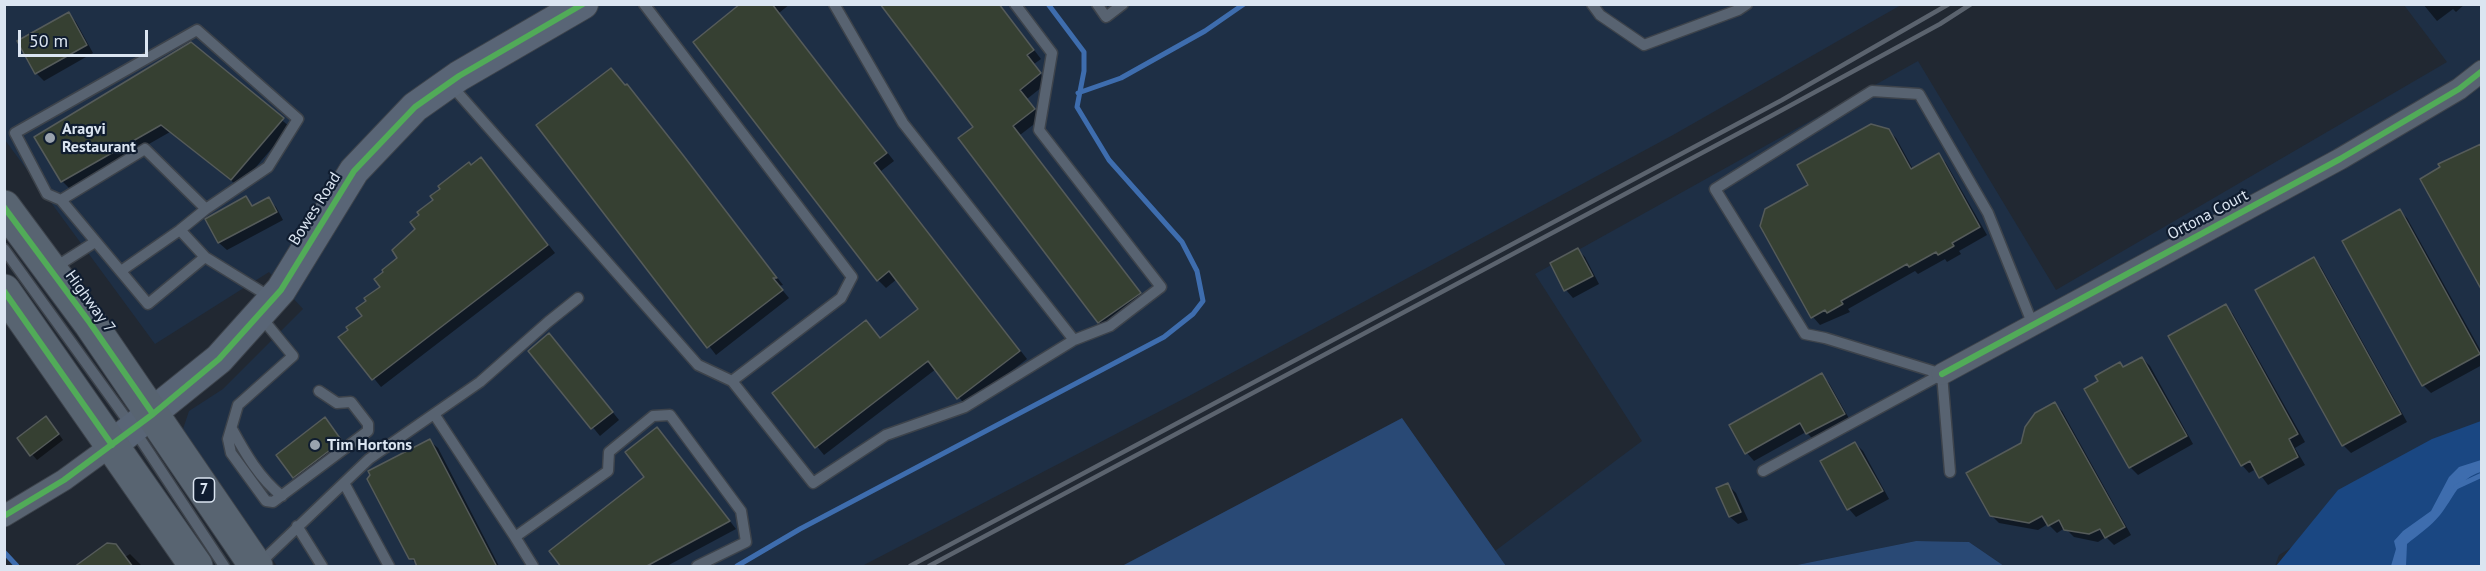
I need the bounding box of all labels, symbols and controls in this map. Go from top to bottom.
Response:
scale bar [21,18,152,56]
text: 50 m [29,29,68,52]
place label: Aragvi Restaurant [62,119,136,157]
marker: Aragvi Restaurant [43,131,57,145]
street label: Bowes Road [285,169,345,249]
street label: Ortona Court [2164,186,2252,244]
street label: Highway 7 [61,267,119,337]
place label: Tim Hortons [327,435,412,455]
marker: Tim Hortons [308,438,322,452]
road number: 7 [194,478,214,502]

